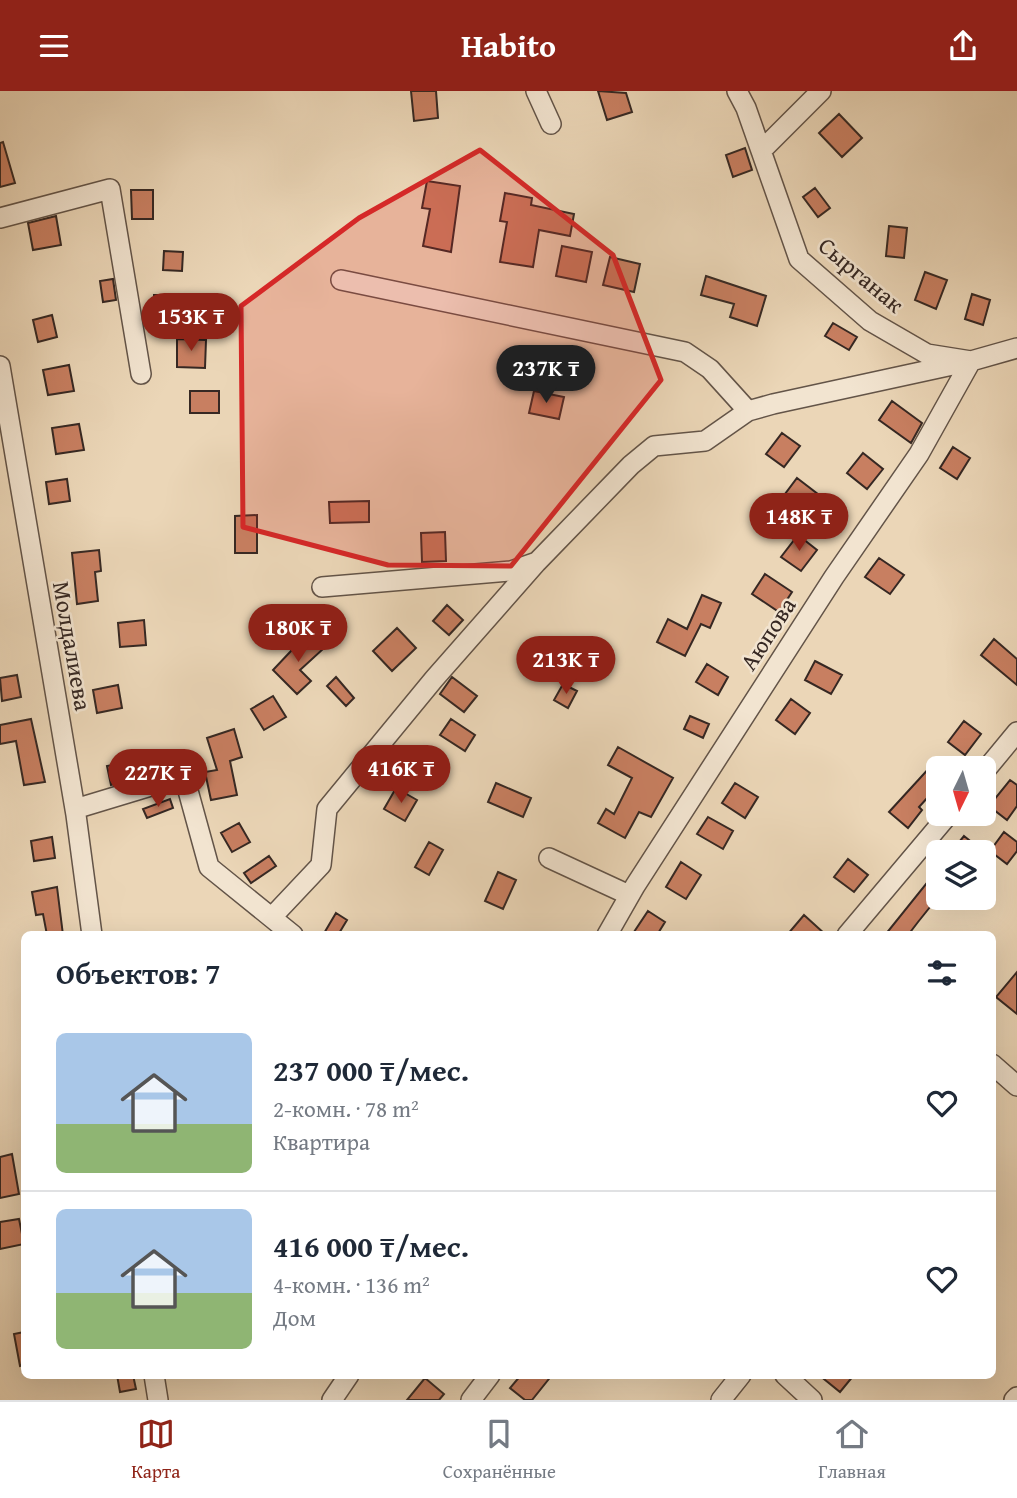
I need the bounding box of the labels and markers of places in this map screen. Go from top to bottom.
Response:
pin: 153K ₸ [134,293,248,353]
pin: 237K ₸ [489,345,603,405]
pin: 148K ₸ [742,493,856,553]
pin: 180K ₸ [241,605,355,664]
pin: 213K ₸ [509,637,623,696]
pin: 416K ₸ [344,745,458,805]
pin: 227K ₸ [101,749,215,809]

